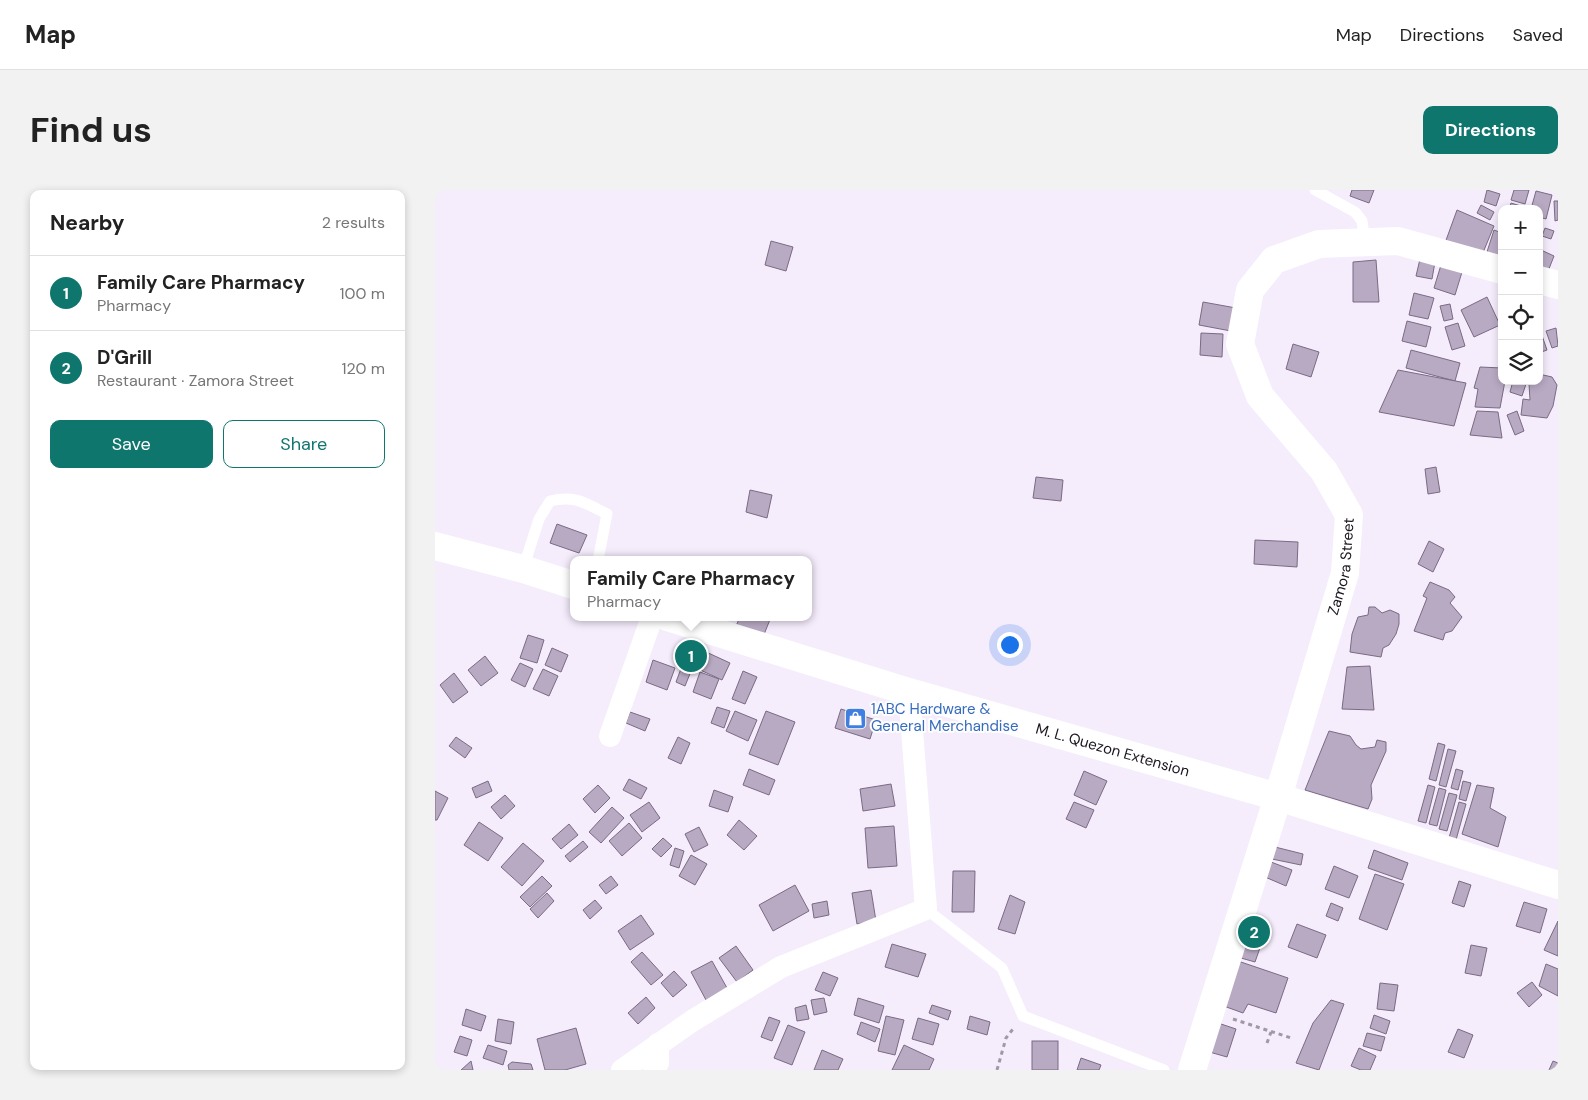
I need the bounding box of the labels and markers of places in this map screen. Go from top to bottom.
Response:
pin: 1 [675,637,707,675]
place label: 1ABC Hardware & General Merchandise [871,699,1019,736]
shop icon: 1ABC Hardware & General Merchandise [843,706,867,730]
pin: 2 [1238,913,1270,951]

